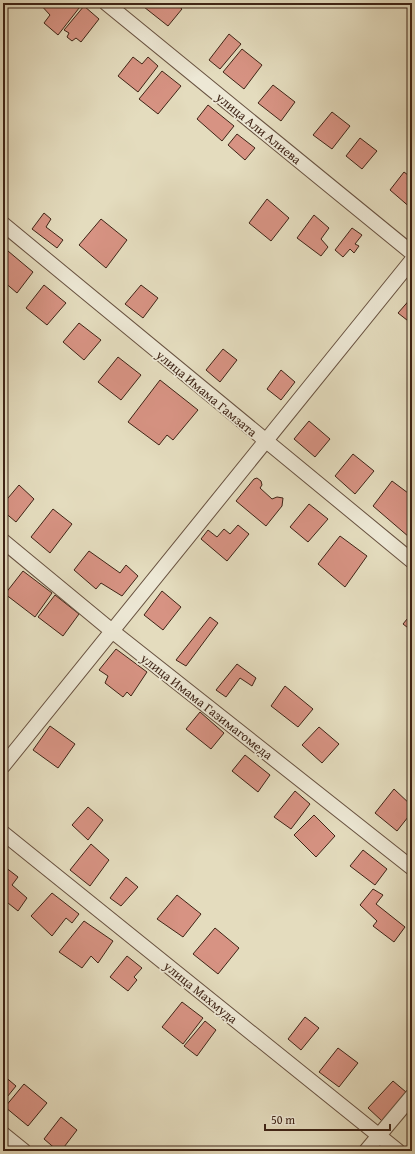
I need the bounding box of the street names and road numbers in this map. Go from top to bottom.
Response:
street label: улица Али Алиева [211,87,306,169]
street label: улица Имама Гамзата [151,345,262,442]
street label: улица Имама Газимагомеда [136,648,277,764]
street label: улица Махмуда [159,956,242,1029]

